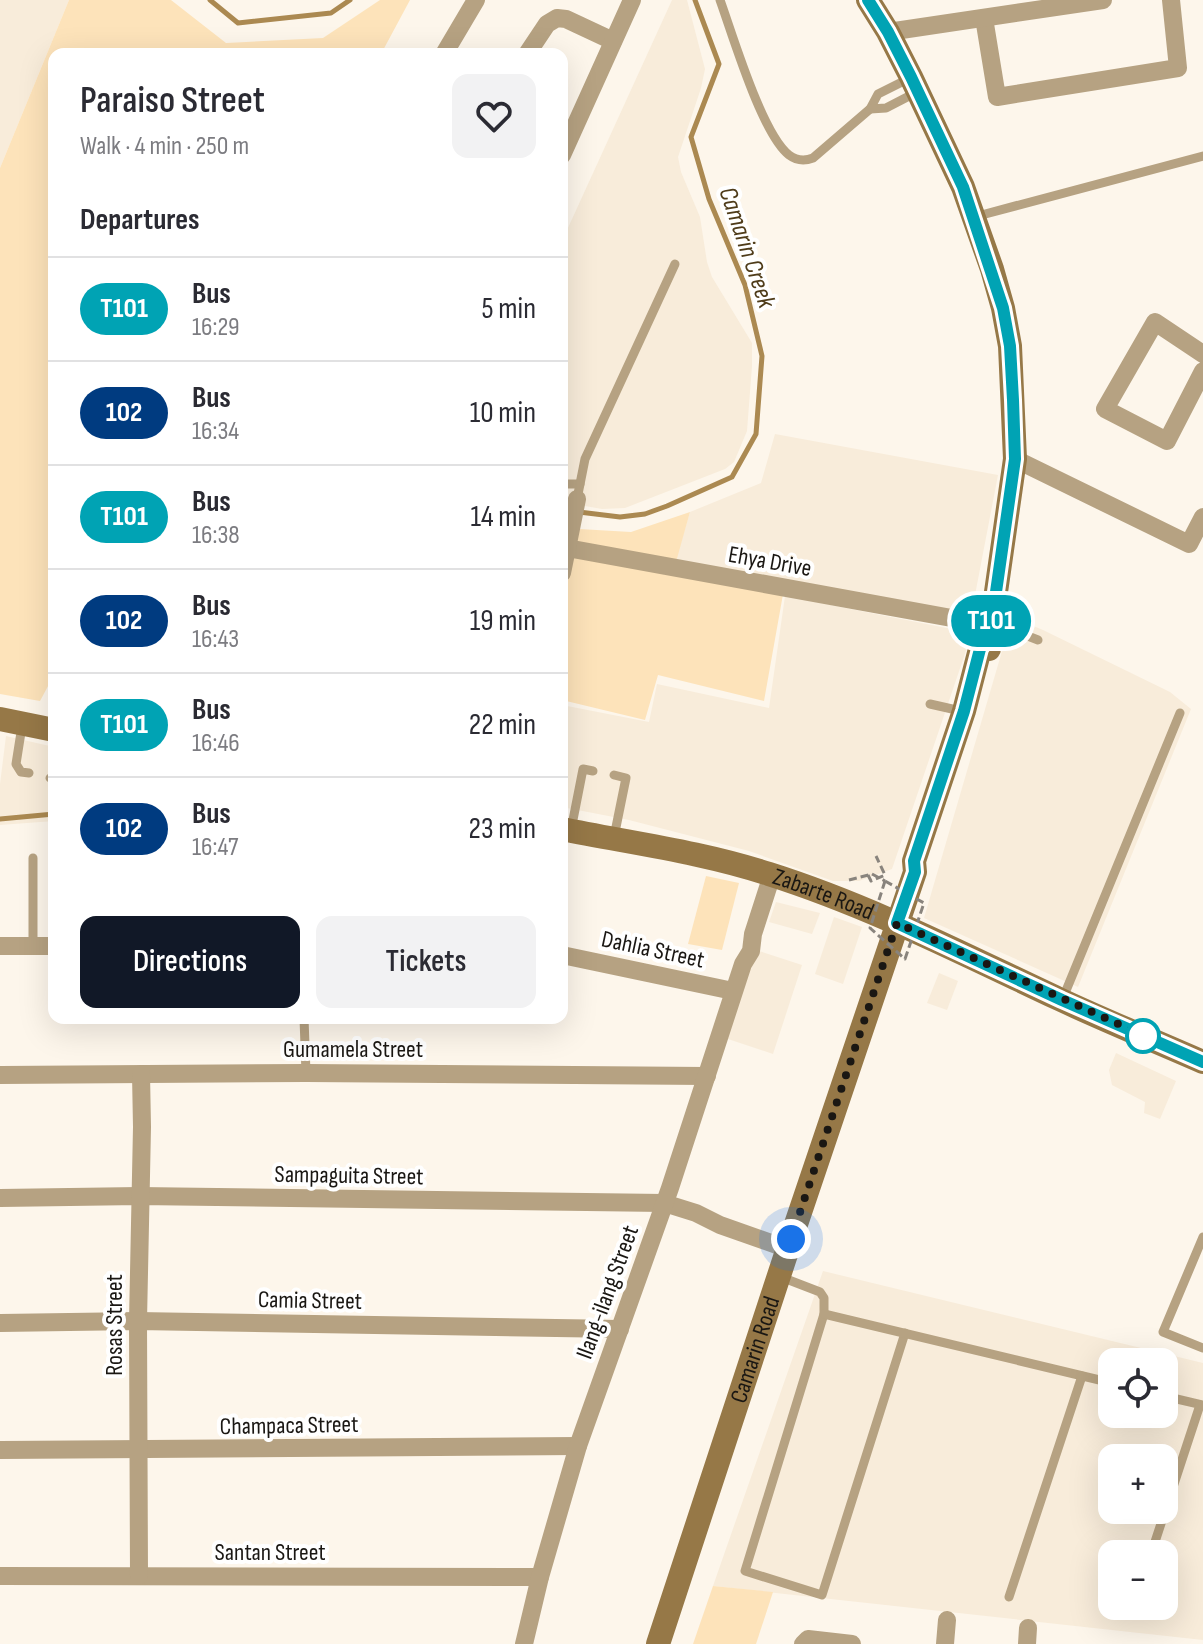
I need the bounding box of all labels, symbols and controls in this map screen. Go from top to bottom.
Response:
button: heart [452,74,536,158]
text: Paraiso Street [80,78,265,123]
text: Walk · 4 min · 250 m [80,131,249,162]
water label: Camarin Creek [711,183,782,313]
text: Departures [80,202,200,238]
text: Bus [192,276,231,312]
text: 5 min [482,291,536,327]
text: T101 [100,292,148,325]
text: 16:29 [192,312,240,343]
text: Bus [192,380,231,416]
text: 10 min [470,395,536,431]
text: 102 [106,396,142,429]
text: 16:34 [192,416,239,447]
text: Bus [192,484,231,520]
text: 14 min [471,499,536,535]
text: T101 [100,500,148,533]
text: 16:38 [192,520,240,551]
street label: Ehya Drive [726,540,814,583]
text: Bus [192,588,231,624]
line badge: T101 [935,595,1047,647]
text: 19 min [470,603,536,639]
text: 102 [106,604,142,637]
text: T101 [967,604,1015,637]
text: 16:43 [192,624,239,655]
text: Bus [192,692,231,728]
text: 22 min [469,707,536,743]
text: T101 [100,708,148,741]
text: 16:46 [192,728,240,759]
text: Bus [192,796,231,832]
text: 23 min [469,811,536,847]
text: 102 [106,812,142,845]
text: 16:47 [192,832,239,863]
street label: Zabarte Road [769,862,878,927]
button: Directions [80,916,300,1008]
button: Tickets [316,916,536,1008]
street label: Dahlia Street [599,924,707,975]
unlabelled marker [1126,1019,1160,1053]
street label: Gumamela Street [283,1035,423,1064]
street label: Sampaguita Street [274,1160,424,1191]
your location [771,1219,811,1259]
street label: Ilang-ilang Street [570,1221,645,1363]
street label: Rosas Street [100,1274,129,1376]
street label: Camia Street [258,1285,362,1316]
street label: Camarin Road [724,1293,786,1407]
map controls [1098,1348,1178,1620]
button: locate [1098,1348,1178,1428]
street label: Champaca Street [219,1410,359,1441]
button: + [1098,1444,1178,1524]
street label: Santan Street [214,1538,326,1567]
button: − [1098,1540,1178,1620]

